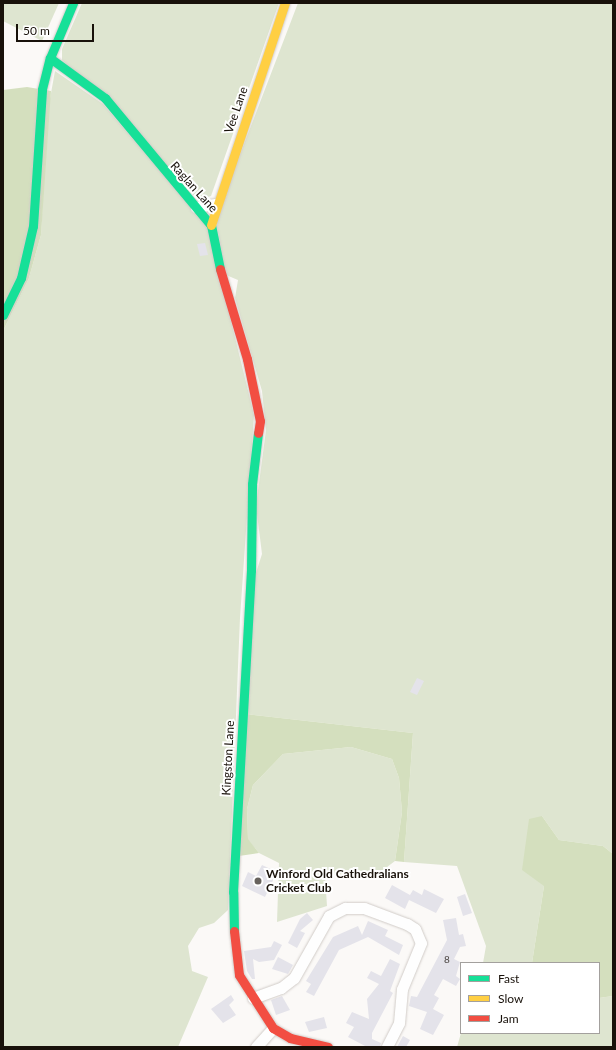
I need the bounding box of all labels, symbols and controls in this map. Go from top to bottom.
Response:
scale bar [18,16,96,42]
text: 50 m [23,23,50,38]
street label: Vee Lane [221,85,251,135]
street label: Raglan Lane [167,159,221,215]
street label: Kingston Lane [219,720,237,796]
place label: Winford Old Cathedralians Cricket Club [266,867,409,895]
marker: Winford Old Cathedralians Cricket Club [253,876,263,886]
house number: 8 [444,954,450,966]
legend [460,962,600,1034]
text: Fast [498,971,519,986]
text: Slow [498,991,523,1006]
text: Jam [498,1011,519,1026]

